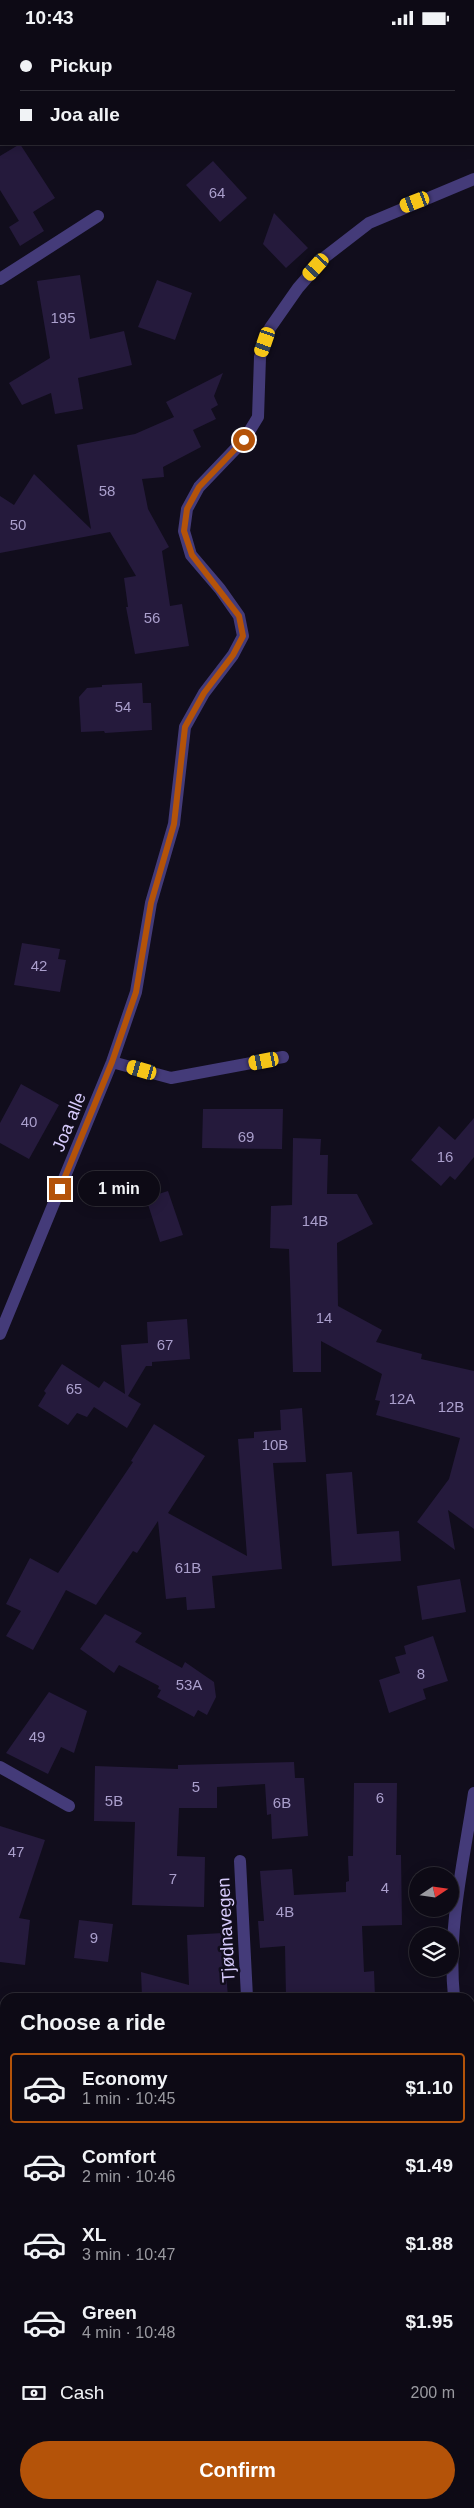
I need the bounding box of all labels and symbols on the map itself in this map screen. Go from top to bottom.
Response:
house number: 64 [209,184,225,201]
car [398,190,431,214]
car [300,251,331,283]
house number: 195 [50,309,76,326]
car [253,325,276,359]
route start [233,429,255,451]
house number: 58 [99,482,115,499]
house number: 50 [10,516,26,533]
house number: 56 [144,609,160,626]
house number: 54 [115,698,131,715]
house number: 42 [31,957,47,974]
car [247,1051,280,1071]
car [125,1059,158,1081]
street label: Joa alle [48,1089,90,1155]
house number: 40 [21,1113,37,1130]
house number: 69 [238,1128,254,1145]
house number: 16 [437,1148,453,1165]
callout: 1 min [78,1171,160,1207]
route end [49,1178,71,1200]
house number: 14B [302,1212,328,1229]
house number: 14 [316,1309,332,1326]
house number: 67 [157,1336,173,1353]
house number: 65 [66,1380,82,1397]
house number: 12A [389,1390,415,1407]
house number: 12B [438,1398,464,1415]
house number: 10B [262,1436,288,1453]
house number: 61B [175,1559,201,1576]
house number: 8 [417,1665,425,1682]
house number: 53A [176,1676,202,1693]
house number: 49 [29,1728,45,1745]
house number: 5 [192,1778,200,1795]
house number: 6 [376,1789,384,1806]
house number: 5B [105,1792,123,1809]
house number: 6B [273,1794,291,1811]
house number: 47 [8,1843,24,1860]
north arrow [409,1867,459,1917]
house number: 7 [169,1870,177,1887]
street label: Tjødnavegen [213,1877,239,1983]
house number: 4 [381,1879,389,1896]
house number: 4B [276,1903,294,1920]
house number: 9 [90,1929,98,1946]

